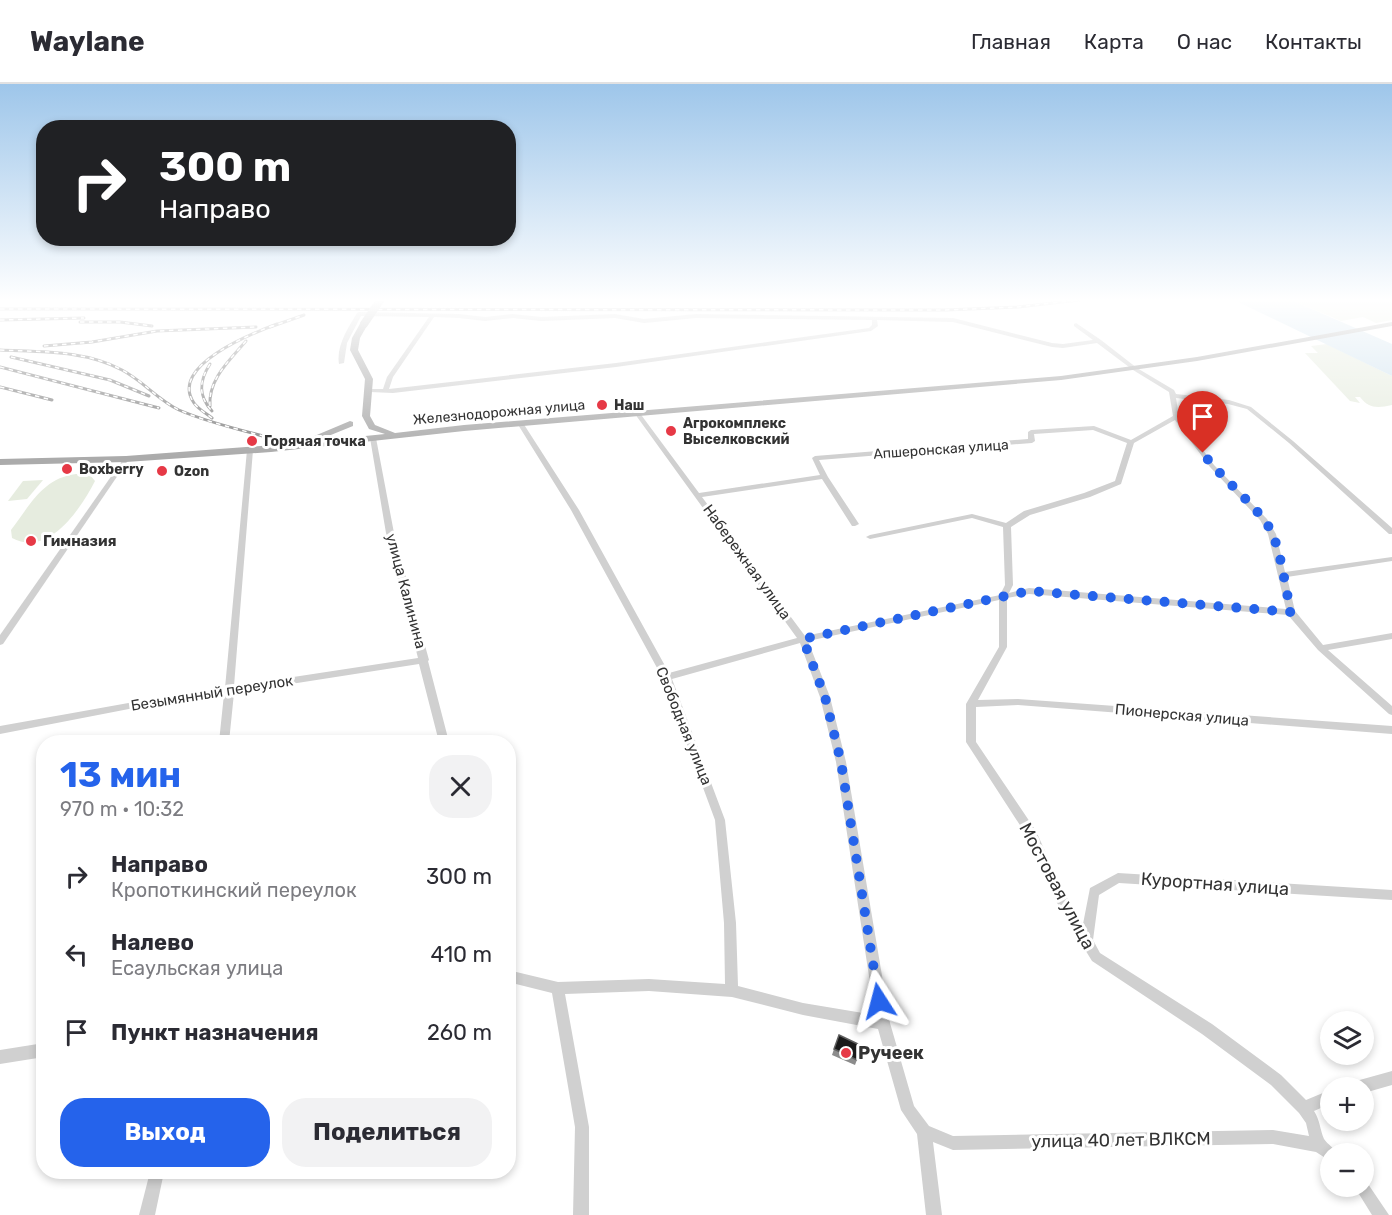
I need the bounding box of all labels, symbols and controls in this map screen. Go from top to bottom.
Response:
text: Waylane [30,25,145,58]
text: Главная [971,29,1051,54]
text: Карта [1084,29,1144,54]
text: О нас [1177,29,1232,54]
text: Контакты [1265,29,1362,54]
text: 300 m [159,142,291,192]
icon: right [60,144,138,222]
text: Направо [159,193,271,225]
pin [1177,391,1228,453]
street label: Железнодорожная улица [412,396,586,429]
place label: Наш [614,397,644,414]
marker: Наш [595,398,609,412]
icon: arrive [1186,400,1219,433]
place label: Агрокомплекс Выселковский [683,415,790,448]
marker: Агрокомплекс Выселковский [664,424,678,438]
place label: Горячая точка [264,433,366,450]
marker: Горячая точка [245,434,259,448]
street label: Апшеронская улица [873,436,1009,463]
place label: Boxberry [79,461,144,478]
marker: Boxberry [60,462,74,476]
place label: Ozon [174,463,209,480]
marker: Ozon [155,464,169,478]
street label: Набережная улица [699,501,795,623]
place label: Гимназия [43,532,117,550]
street label: улица Калинина [382,532,430,650]
marker: Гимназия [24,534,38,548]
street label: Свободная улица [652,664,716,788]
street label: Безымянный переулок [130,671,294,715]
street label: Пионерская улица [1114,700,1250,730]
text: 13 мин [60,753,181,796]
button: close [429,755,492,818]
text: 970 m · 10:32 [60,797,184,821]
street label: Мостовая улица [1014,819,1100,953]
text: Направо [111,851,208,878]
icon: right [60,860,93,893]
text: 300 m [426,863,492,890]
street label: Курортная улица [1140,868,1290,900]
text: Кропоткинский переулок [111,878,357,902]
text: Налево [111,929,194,956]
icon: left [60,938,93,971]
text: 410 m [430,941,492,968]
text: Есаульская улица [111,956,283,980]
position arrow [847,969,911,1033]
map controls [1320,1011,1374,1197]
button: layers [1320,1011,1374,1065]
icon: arrive [60,1016,93,1049]
text: Пункт назначения [111,1019,319,1046]
text: 260 m [427,1019,492,1046]
place label: Ручеек [858,1042,924,1064]
marker: Ручеек [839,1046,853,1060]
button: + [1320,1077,1374,1131]
button: Выход [60,1098,270,1167]
button: Поделиться [282,1098,492,1167]
street label: улица 40 лет ВЛКСМ [1031,1127,1211,1153]
button: − [1320,1143,1374,1197]

